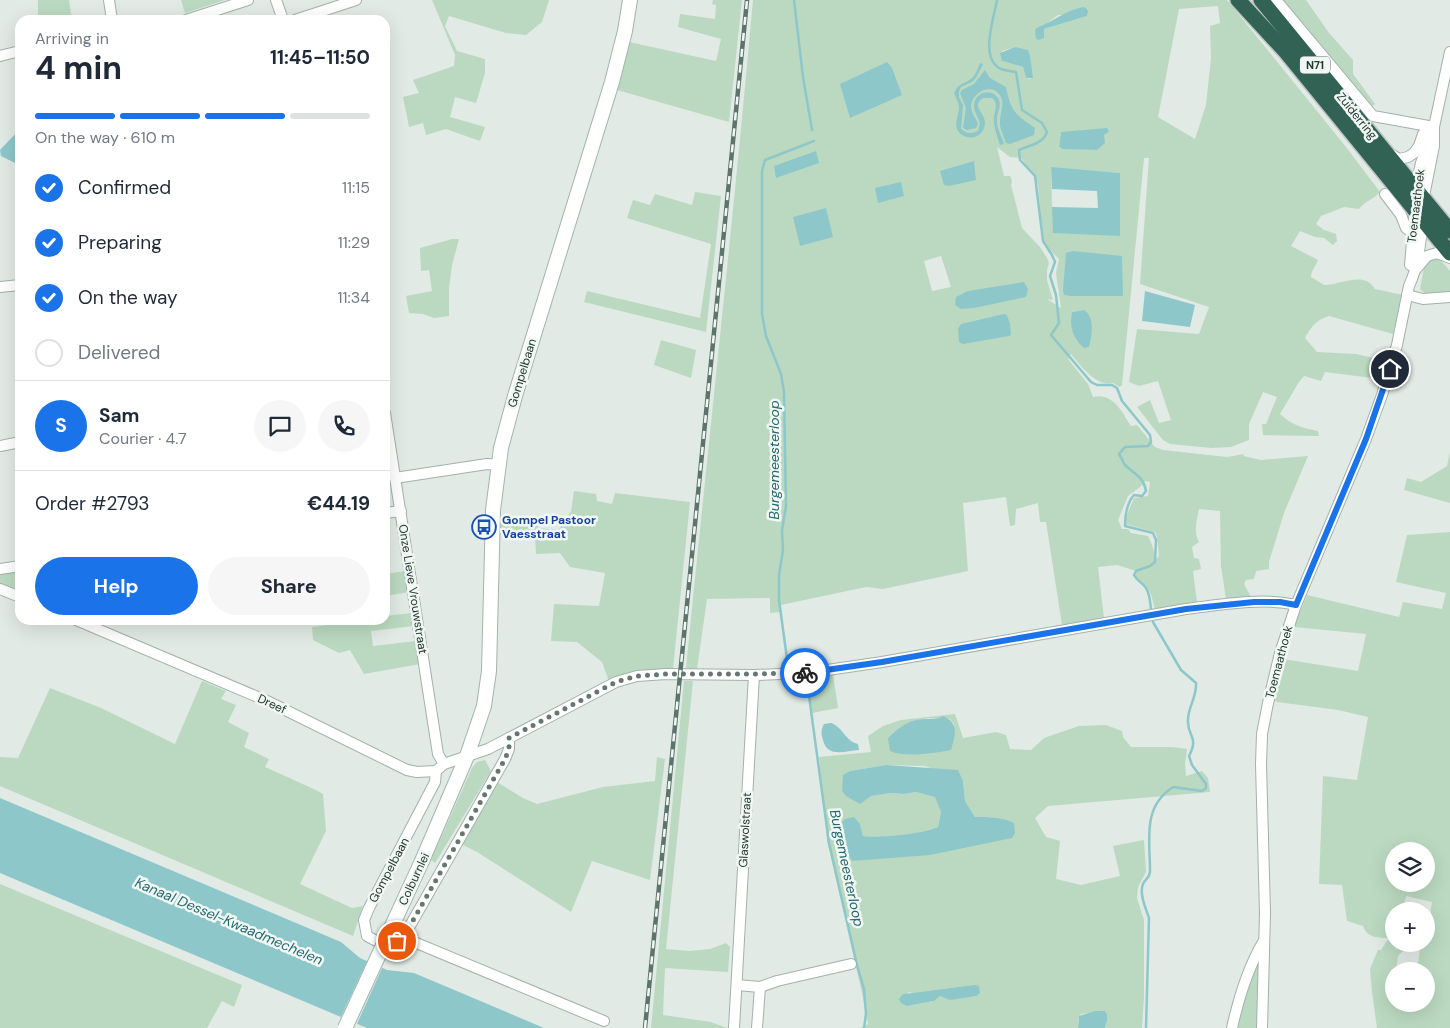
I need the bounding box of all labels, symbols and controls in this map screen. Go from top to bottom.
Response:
text: Arriving in [35,28,109,49]
text: 11:45–11:50 [270,45,370,70]
text: 4 min [35,47,122,89]
road number: N71 [1300,56,1330,74]
street label: Zuiderring [1333,89,1381,143]
text: On the way · 610 m [35,127,175,148]
street label: Toemaathoek [1404,168,1428,244]
icon: check [35,174,63,202]
text: Confirmed [78,175,171,200]
text: 11:15 [342,177,370,198]
icon: check [35,229,63,257]
text: Preparing [78,230,162,255]
text: 11:29 [338,232,370,253]
icon: check [35,284,63,312]
text: On the way [78,285,178,310]
text: 11:34 [338,287,370,308]
street label: Gompelbaan [504,336,540,409]
text: Delivered [78,340,160,365]
pin [1369,348,1411,390]
icon: home [1376,355,1404,383]
button: chat [254,400,306,452]
button: phone [318,400,370,452]
water label: Burgemeesterloop [765,400,783,520]
text: Sam [99,403,140,428]
text: S [55,413,67,438]
text: Courier · 4.7 [99,428,187,449]
text: Order #2793 [35,491,150,516]
text: €44.19 [307,491,370,516]
place label: Gompel Pastoor Vaesstraat [502,512,596,542]
bus stop icon: Gompel Pastoor Vaesstraat [471,514,497,540]
street label: Onze Lieve Vrouwstraat [395,523,431,655]
button: Help [35,557,198,615]
button: Share [208,557,370,615]
street label: Toemaathoek [1262,624,1296,700]
courier [780,648,830,698]
icon: bike [791,659,819,687]
street label: Dreef [255,690,289,718]
street label: Glaswolstraat [735,792,755,868]
water label: Burgemeesterloop [826,808,868,928]
street label: Gompelbaan [365,835,413,905]
map controls [1385,842,1435,1012]
button: layers [1385,842,1435,892]
street label: Colburnlei [395,850,433,908]
water label: Kanaal Dessel-Kwaadmechelen [132,873,326,969]
button: + [1385,902,1435,952]
pin [376,920,418,962]
icon: bag [383,927,411,955]
button: − [1385,962,1435,1012]

